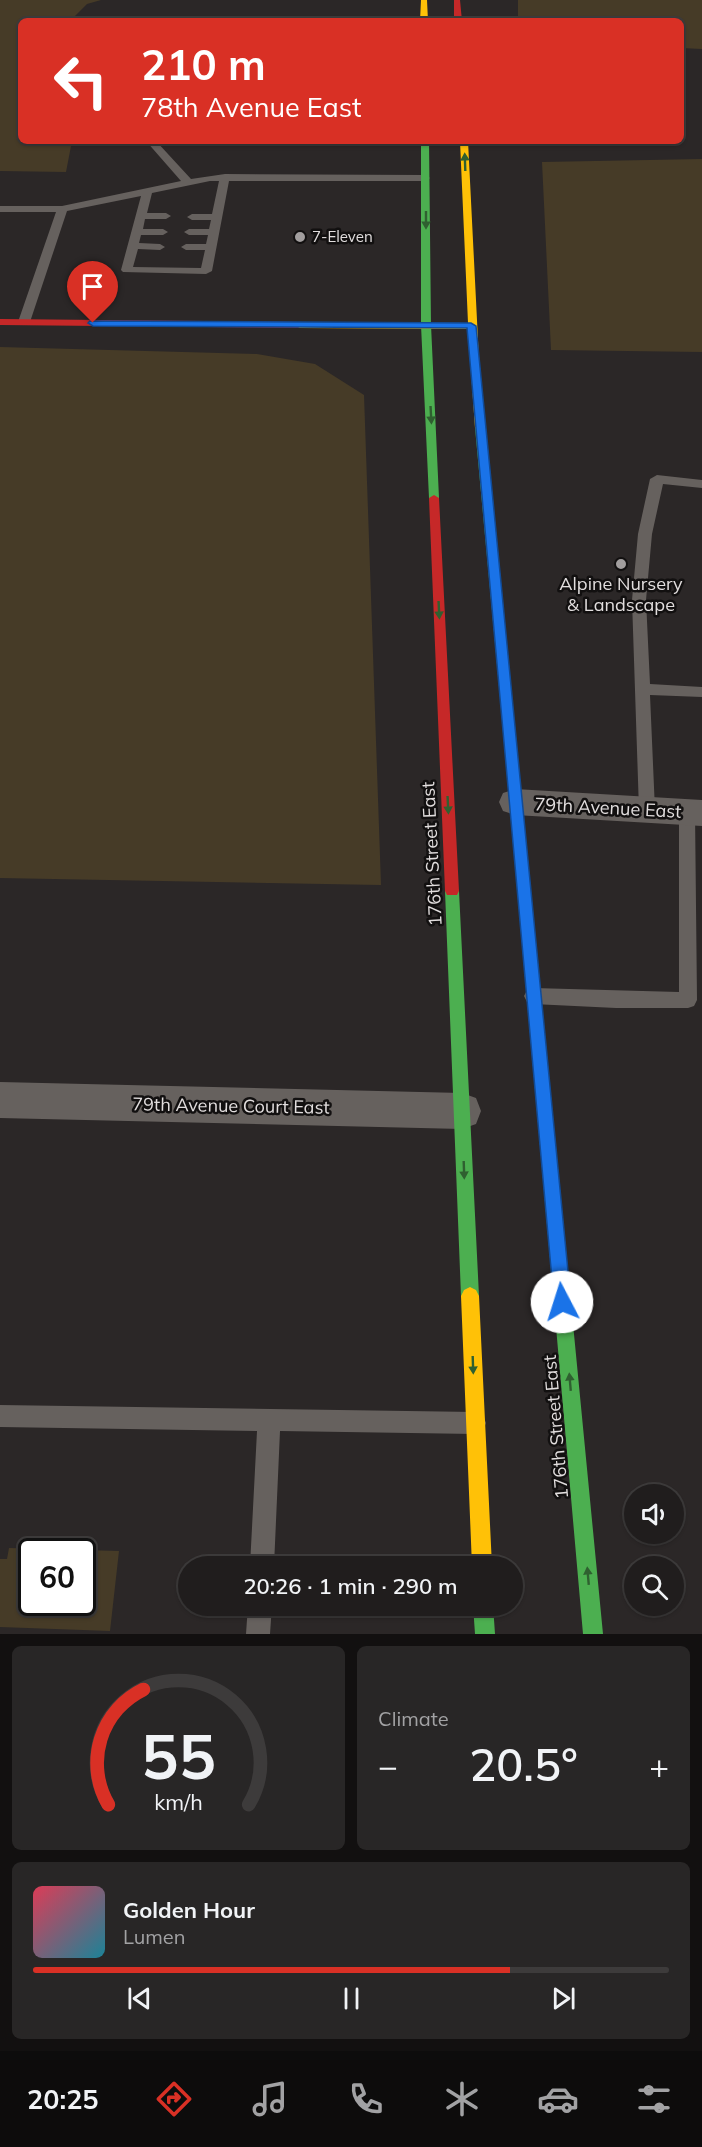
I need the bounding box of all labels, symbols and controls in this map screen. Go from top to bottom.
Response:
text: 210 m [141,38,266,91]
icon: left [42,42,120,120]
text: 78th Avenue East [141,90,361,124]
one-way arrow [460,153,470,172]
one-way arrow [421,211,431,230]
place label: 7-Eleven [312,227,373,246]
marker: 7-Eleven [293,230,307,244]
pin [67,261,118,323]
icon: arrive [76,270,109,303]
one-way arrow [426,406,435,425]
marker: Alpine Nursery & Landscape [614,557,628,571]
place label: Alpine Nursery & Landscape [559,572,683,616]
one-way arrow [435,601,444,620]
street label: 176th Street East [416,781,447,927]
street label: 79th Avenue East [534,792,682,823]
one-way arrow [444,796,453,815]
street label: 79th Avenue Court East [132,1092,330,1119]
one-way arrow [460,1160,469,1179]
position arrow [530,1270,594,1334]
street label: 176th Street East [538,1354,573,1500]
one-way arrow [468,1355,477,1374]
one-way arrow [565,1372,575,1391]
map controls [624,1484,684,1616]
button: sound [624,1484,684,1544]
speed limit sign: 60 [18,1538,96,1616]
button: search [624,1556,684,1616]
one-way arrow [583,1566,592,1585]
text: 20:26 · 1 min · 290 m [243,1572,458,1600]
text: Climate [378,1706,449,1731]
text: 55 [141,1716,216,1795]
text: 20.5° [469,1736,578,1792]
text: − [378,1745,398,1786]
text: + [649,1745,669,1786]
text: km/h [154,1788,203,1815]
text: Golden Hour [123,1896,255,1924]
text: Lumen [123,1924,185,1949]
icon: previous [123,1982,156,2015]
icon: pause [335,1982,368,2015]
icon: next [547,1982,580,2015]
icon: directions [153,2078,195,2120]
icon: music [249,2078,291,2120]
icon: phone [345,2078,387,2120]
icon: climate [441,2078,483,2120]
icon: car [537,2078,579,2120]
icon: filters [633,2078,675,2120]
text: 20:25 [27,2082,99,2116]

